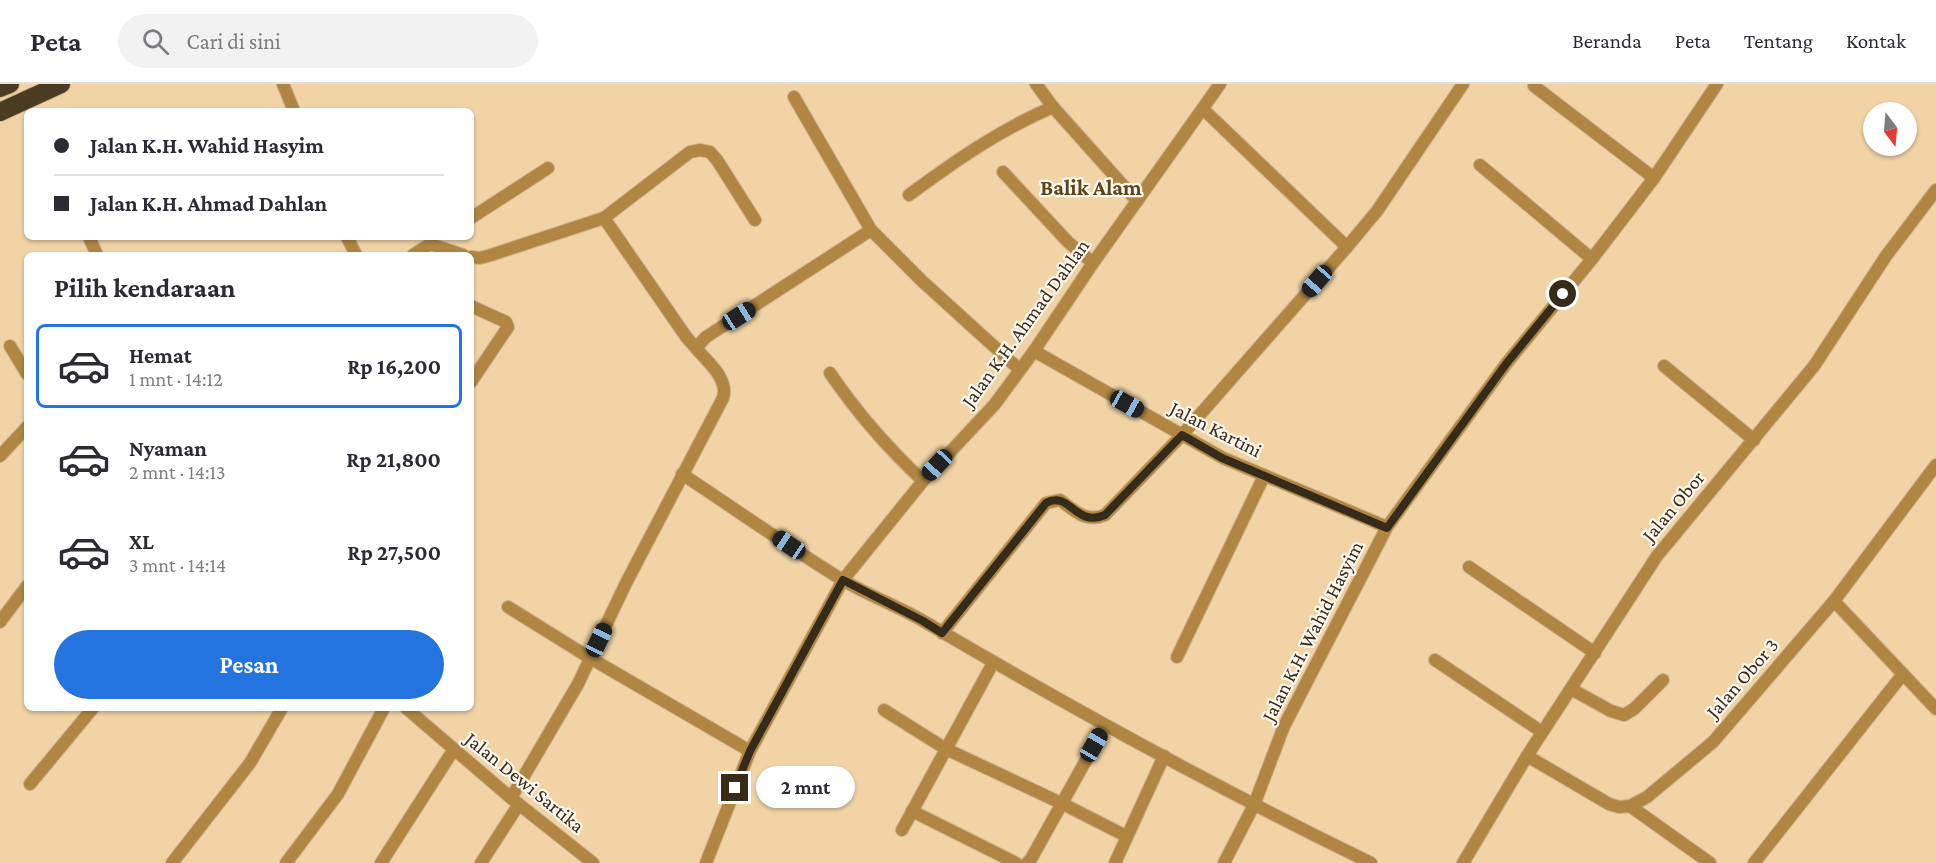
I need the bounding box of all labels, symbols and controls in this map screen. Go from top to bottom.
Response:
search box [118,14,538,68]
icon: search [139,25,172,58]
text: Peta [30,26,82,57]
text: Cari di sini [187,29,281,54]
text: Beranda [1572,29,1642,53]
text: Peta [1675,29,1711,53]
text: Tentang [1744,29,1813,53]
text: Kontak [1846,29,1906,53]
north arrow [1863,102,1917,156]
map controls [1863,102,1917,156]
text: Jalan K.H. Wahid Hasyim [90,133,324,158]
district label: Balik Alam [1040,175,1142,200]
text: Jalan K.H. Ahmad Dahlan [90,191,327,216]
street label: Jalan K.H. Ahmad Dahlan [956,235,1094,413]
car [1298,262,1336,300]
text: Pilih kendaraan [54,273,236,303]
route start [1549,280,1576,307]
car [719,299,759,333]
icon: car [57,339,111,393]
text: Hemat [129,343,192,368]
text: Rp 16,200 [347,354,441,379]
text: 1 mnt · 14:12 [129,368,223,390]
car [1107,387,1147,421]
street label: Jalan Kartini [1164,396,1265,462]
icon: car [57,432,111,486]
text: Nyaman [129,436,207,461]
car [918,446,956,484]
text: Rp 21,800 [346,447,441,472]
text: 2 mnt · 14:13 [129,461,226,483]
street label: Jalan Obor [1636,466,1709,548]
icon: car [57,525,111,579]
car [769,527,809,563]
text: XL [129,529,154,554]
street label: Jalan K.H. Wahid Hasyim [1256,537,1368,727]
text: Rp 27,500 [347,540,441,565]
text: 3 mnt · 14:14 [129,554,226,576]
car [583,620,615,660]
button: Pesan [54,630,444,699]
street label: Jalan Obor 3 [1700,634,1783,724]
car [1077,725,1111,765]
street label: Jalan Dewi Sartika [459,726,589,837]
callout: 2 mnt [756,767,855,809]
route end [721,774,748,801]
text: 2 mnt [781,776,830,798]

